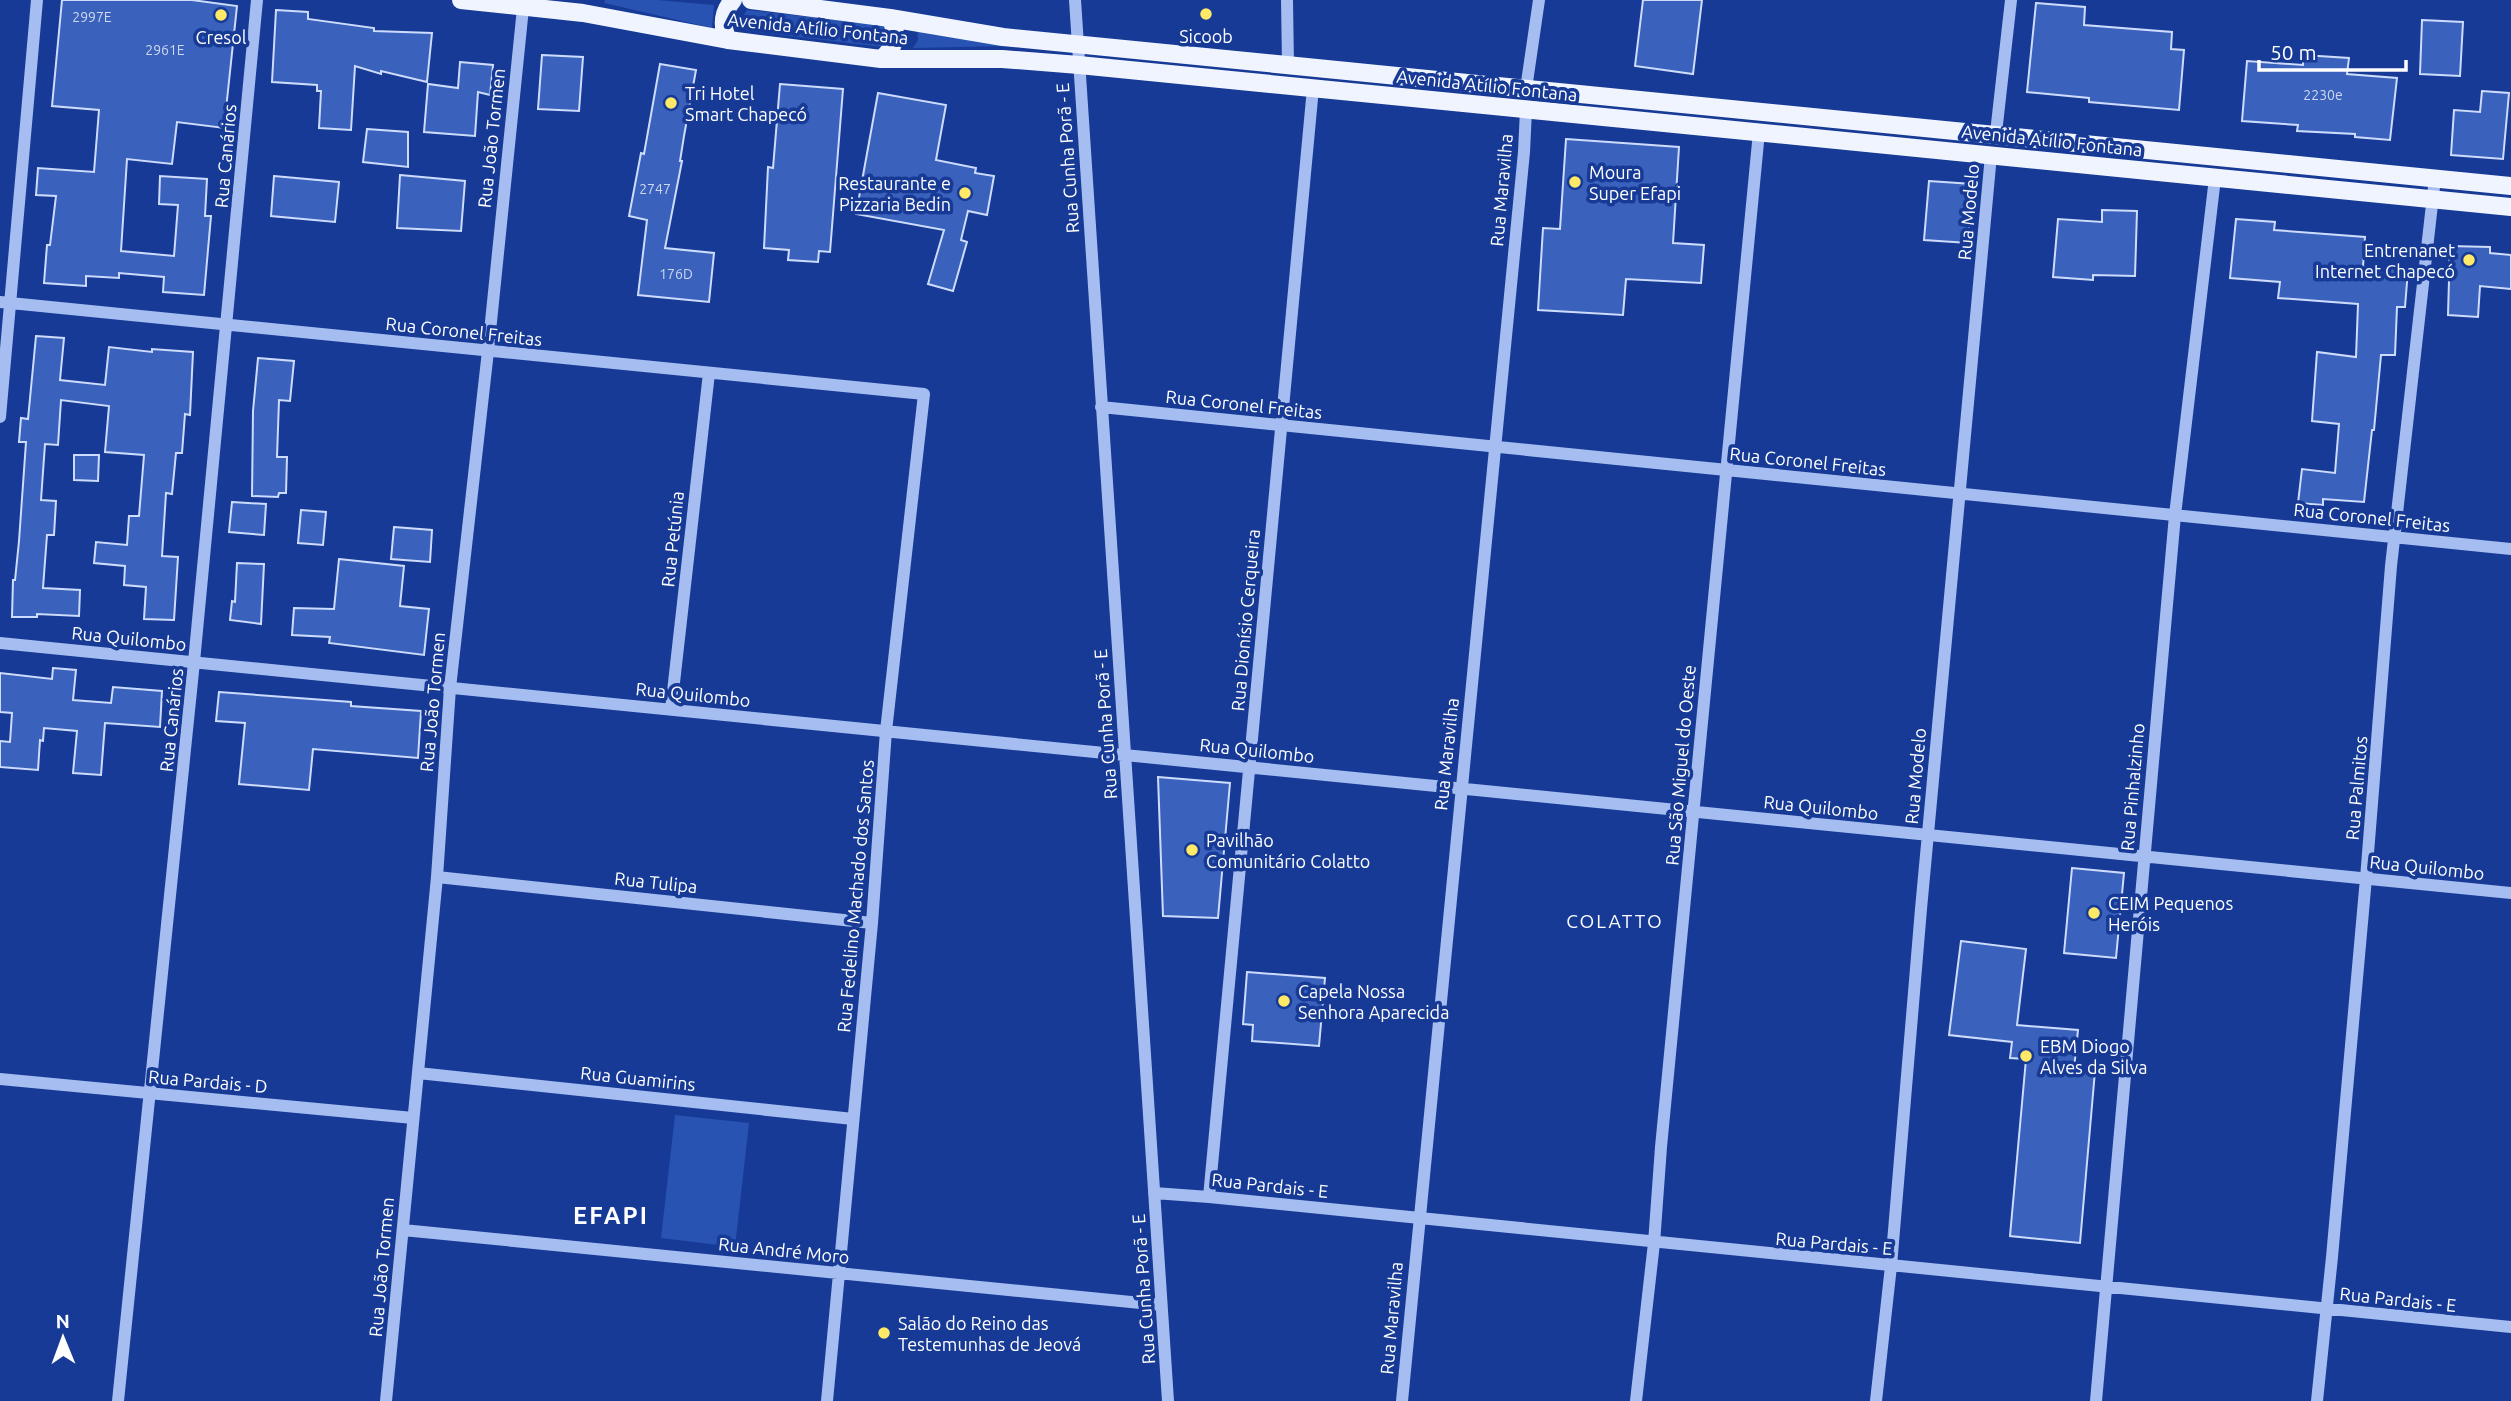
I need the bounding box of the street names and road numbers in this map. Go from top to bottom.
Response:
street label: Avenida Atílio Fontana [727,9,909,47]
street label: Avenida Atílio Fontana [1396,66,1578,104]
street label: Rua João Tormen [474,67,508,209]
street label: Rua Cunha Porã - E [1052,82,1082,234]
street label: Rua Canários [210,103,240,209]
street label: Avenida Atílio Fontana [1961,121,2143,159]
street label: Rua Maravilha [1486,133,1516,247]
street label: Rua Modelo [1954,163,1982,261]
street label: Rua Coronel Freitas [385,313,543,349]
street label: Rua Coronel Freitas [1165,386,1323,422]
street label: Rua Coronel Freitas [1729,443,1887,479]
street label: Rua Petúnia [657,490,687,588]
street label: Rua Coronel Freitas [2293,499,2451,535]
street label: Rua Dionísio Cerqueira [1227,528,1263,712]
street label: Rua Quilombo [71,622,187,655]
street label: Rua João Tormen [416,631,448,773]
street label: Rua Cunha Porã - E [1090,648,1120,800]
street label: Rua São Miguel do Oeste [1661,664,1699,866]
street label: Rua Canários [156,667,186,773]
street label: Rua Quilombo [635,678,751,711]
street label: Rua Maravilha [1430,697,1462,811]
street label: Rua Pinhalzinho [2116,722,2148,852]
street label: Rua Modelo [1901,727,1929,825]
street label: Rua Quilombo [1199,734,1315,767]
street label: Rua Palmitos [2341,735,2371,841]
street label: Rua Fedelino Machado dos Santos [833,758,877,1033]
street label: Rua Quilombo [1763,791,1879,824]
street label: Rua Quilombo [2369,851,2485,884]
street label: Rua Tulipa [613,868,699,896]
street label: Rua Guamirins [580,1062,697,1094]
street label: Rua Pardais - D [148,1066,268,1096]
street label: Rua Pardais - E [1211,1169,1329,1201]
street label: Rua João Tormen [365,1196,397,1338]
street label: Rua Cunha Porã - E [1128,1213,1158,1365]
street label: Rua Pardais - E [1775,1228,1893,1258]
street label: Rua André Moro [717,1233,851,1267]
street label: Rua Maravilha [1376,1261,1406,1375]
street label: Rua Pardais - E [2339,1283,2457,1315]

